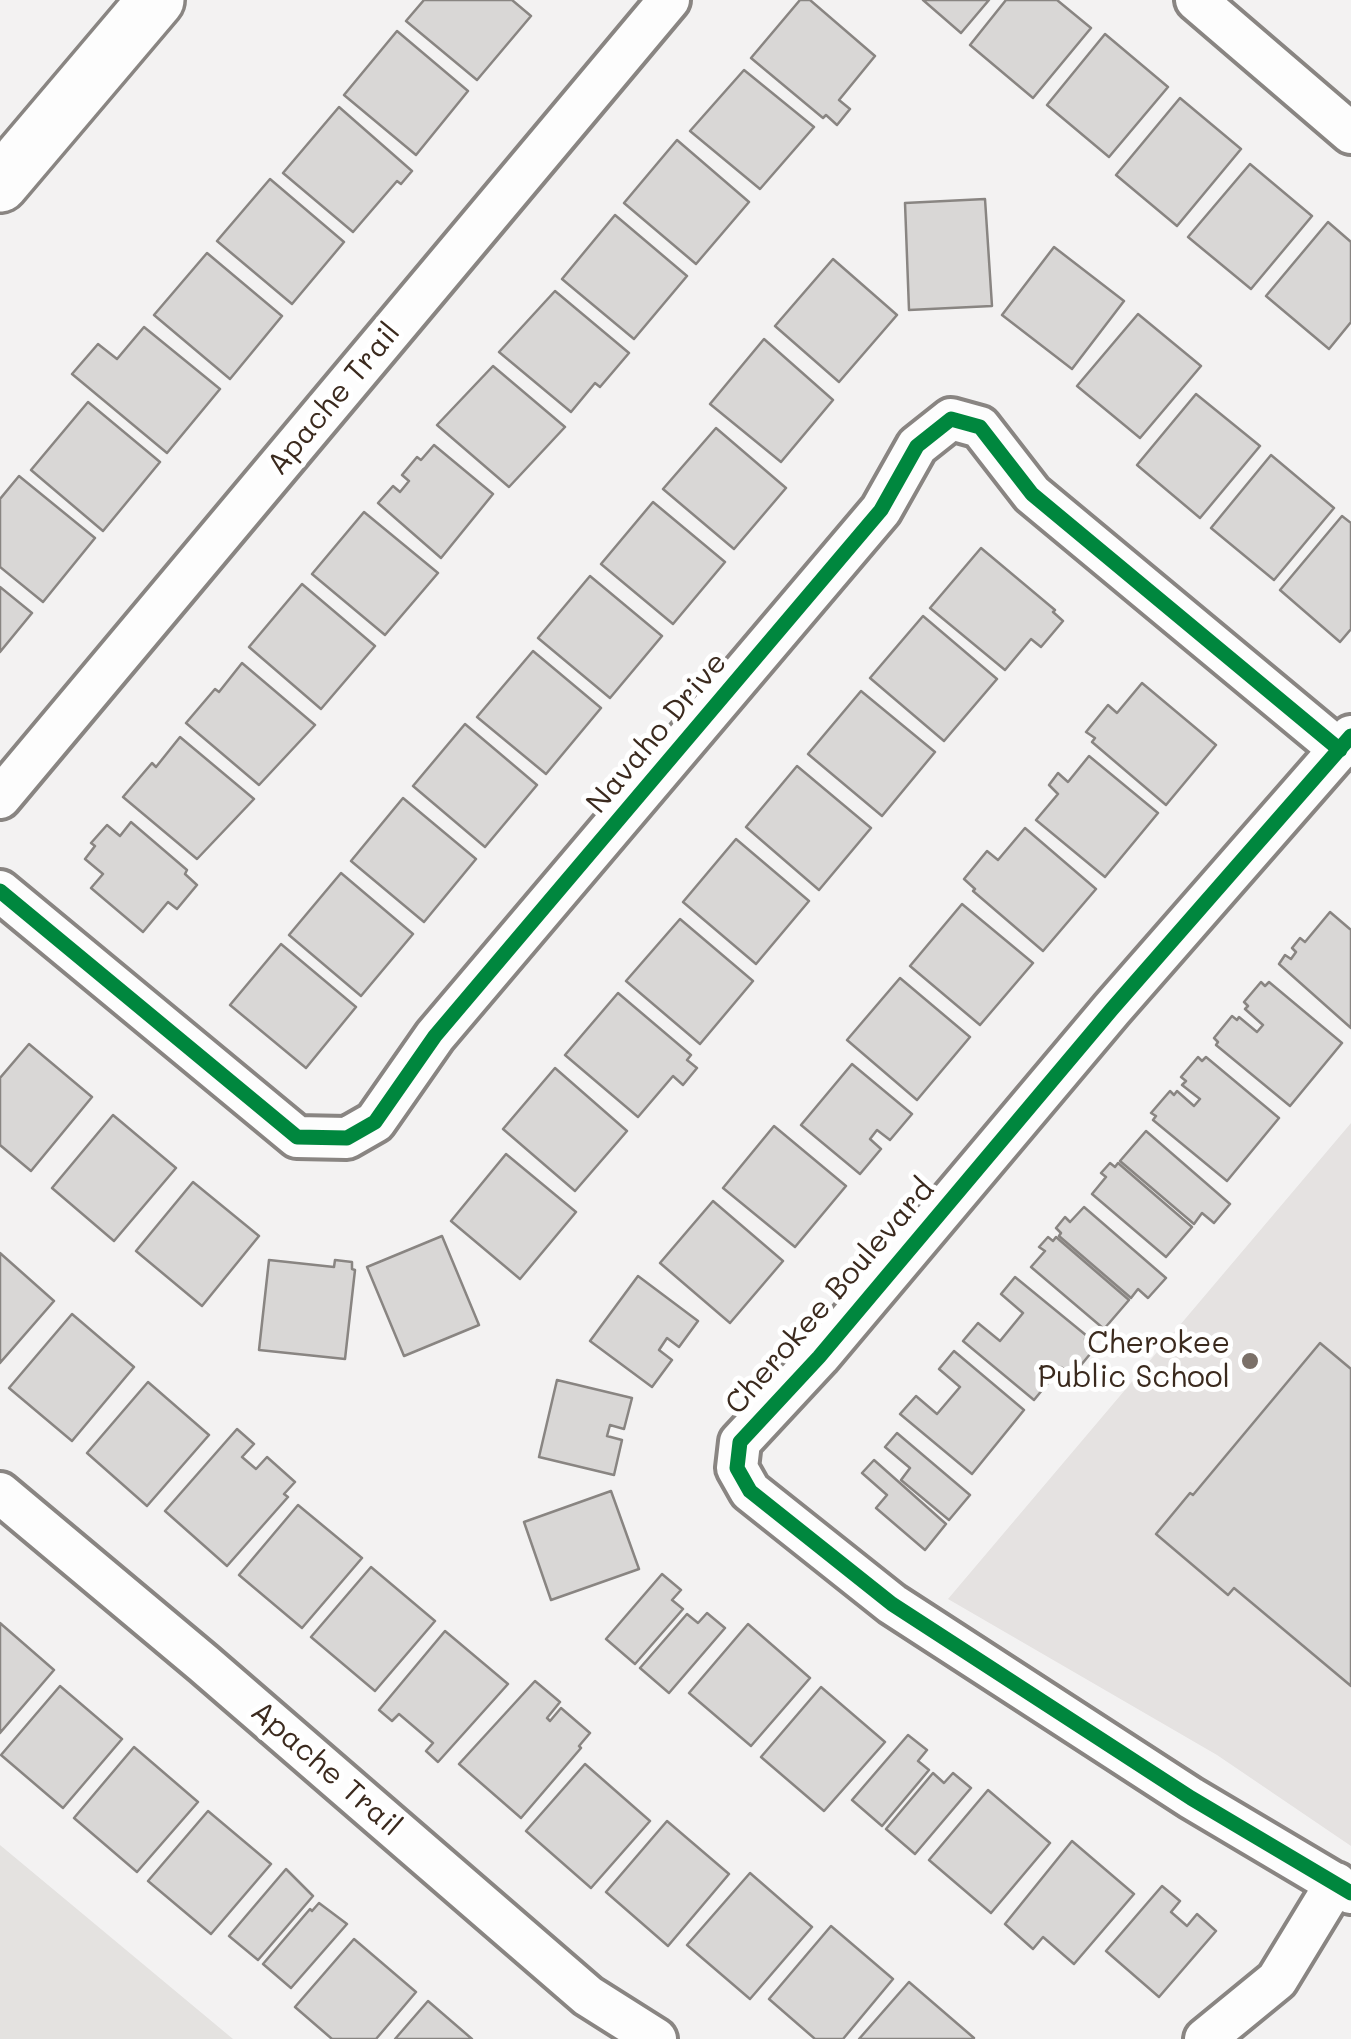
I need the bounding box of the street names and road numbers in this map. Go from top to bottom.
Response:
street label: Apache Trail [260,315,408,483]
street label: Navaho Drive [579,645,735,821]
street label: Cherokee Boulevard [718,1172,942,1422]
street label: Apache Trail [243,1694,409,1844]

